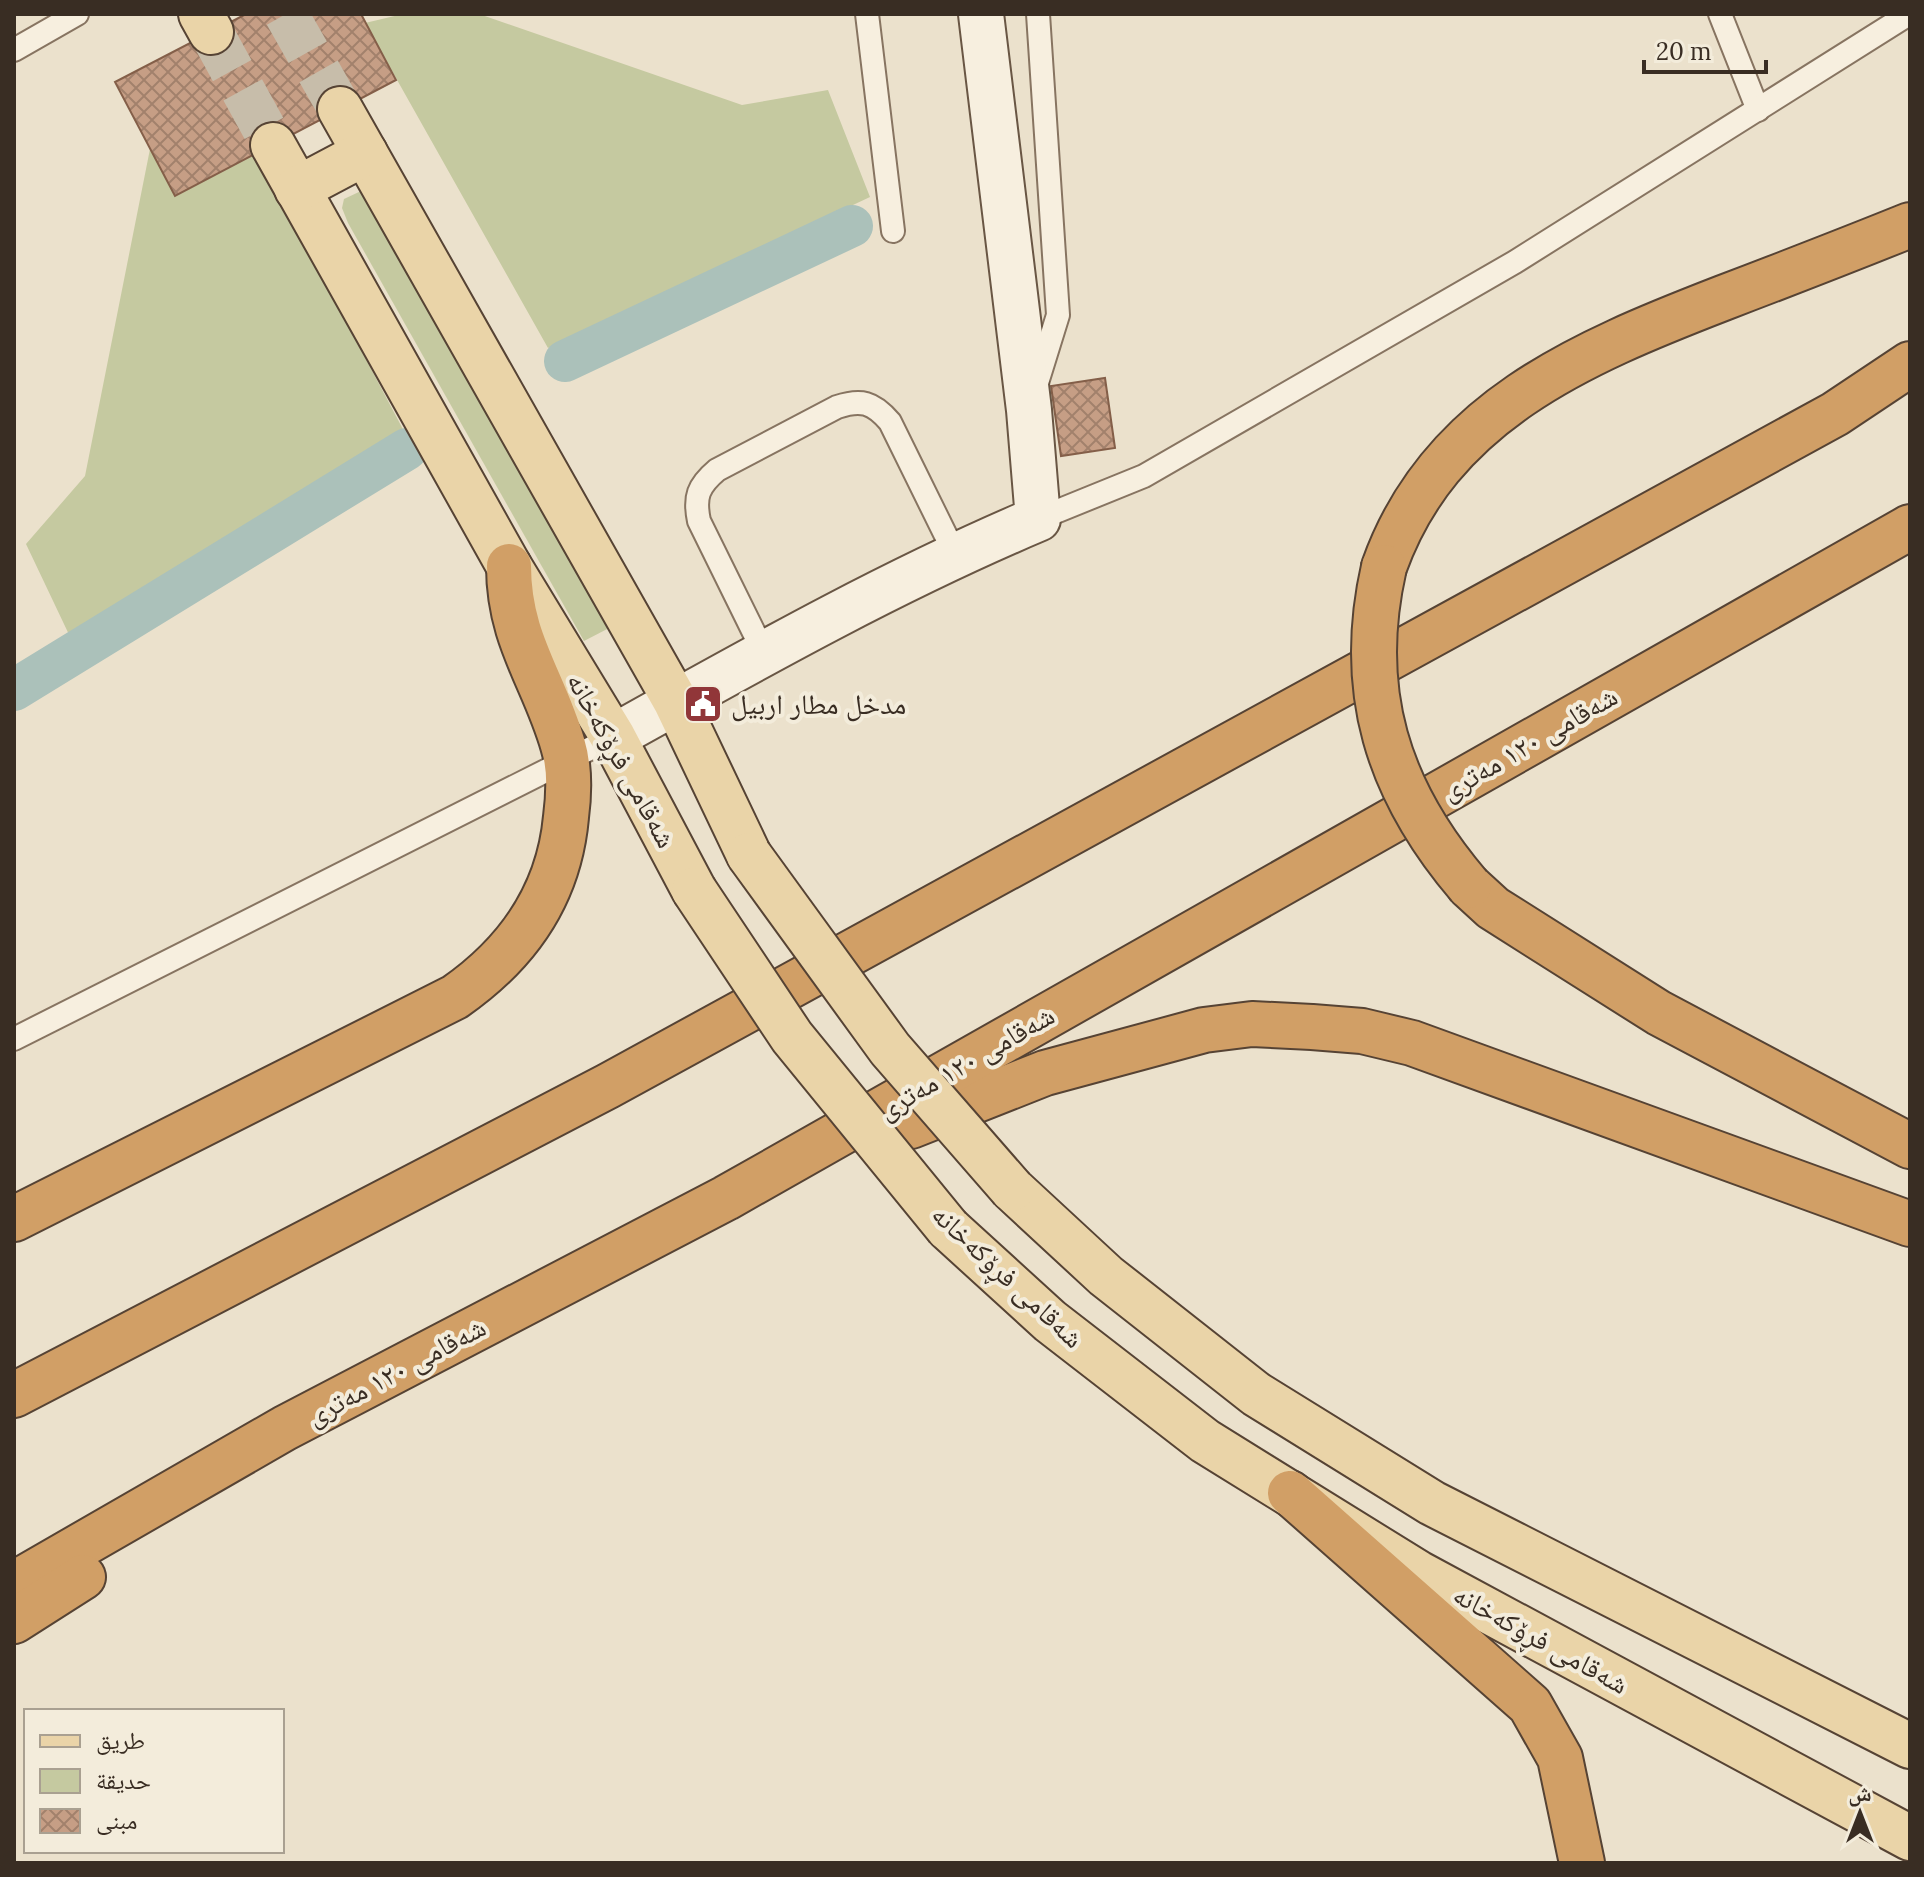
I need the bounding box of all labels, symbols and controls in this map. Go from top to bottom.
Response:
scale bar [1644,24,1766,74]
text: 20 m [1656,36,1712,67]
street label: شەقامی فڕۆکەخانە [556,666,685,856]
street label: شەقامی ١٢٠ مەتری [1434,678,1624,808]
public building icon: مدخل مطار اربيل [682,683,724,725]
place label: مدخل مطار اربيل [731,686,906,722]
street label: شەقامی ١٢٠ مەتری [871,997,1061,1127]
street label: شەقامی فڕۆکەخانە [922,1196,1092,1359]
street label: شەقامی ١٢٠ مەتری [300,1309,492,1433]
street label: شەقامی فڕۆکەخانە [1445,1576,1635,1705]
legend [24,1709,284,1853]
text: طريق [96,1725,145,1756]
text: حديقة [96,1765,151,1796]
north arrow [1820,1773,1900,1853]
text: ش [1848,1779,1872,1807]
text: مبنى [96,1805,137,1836]

